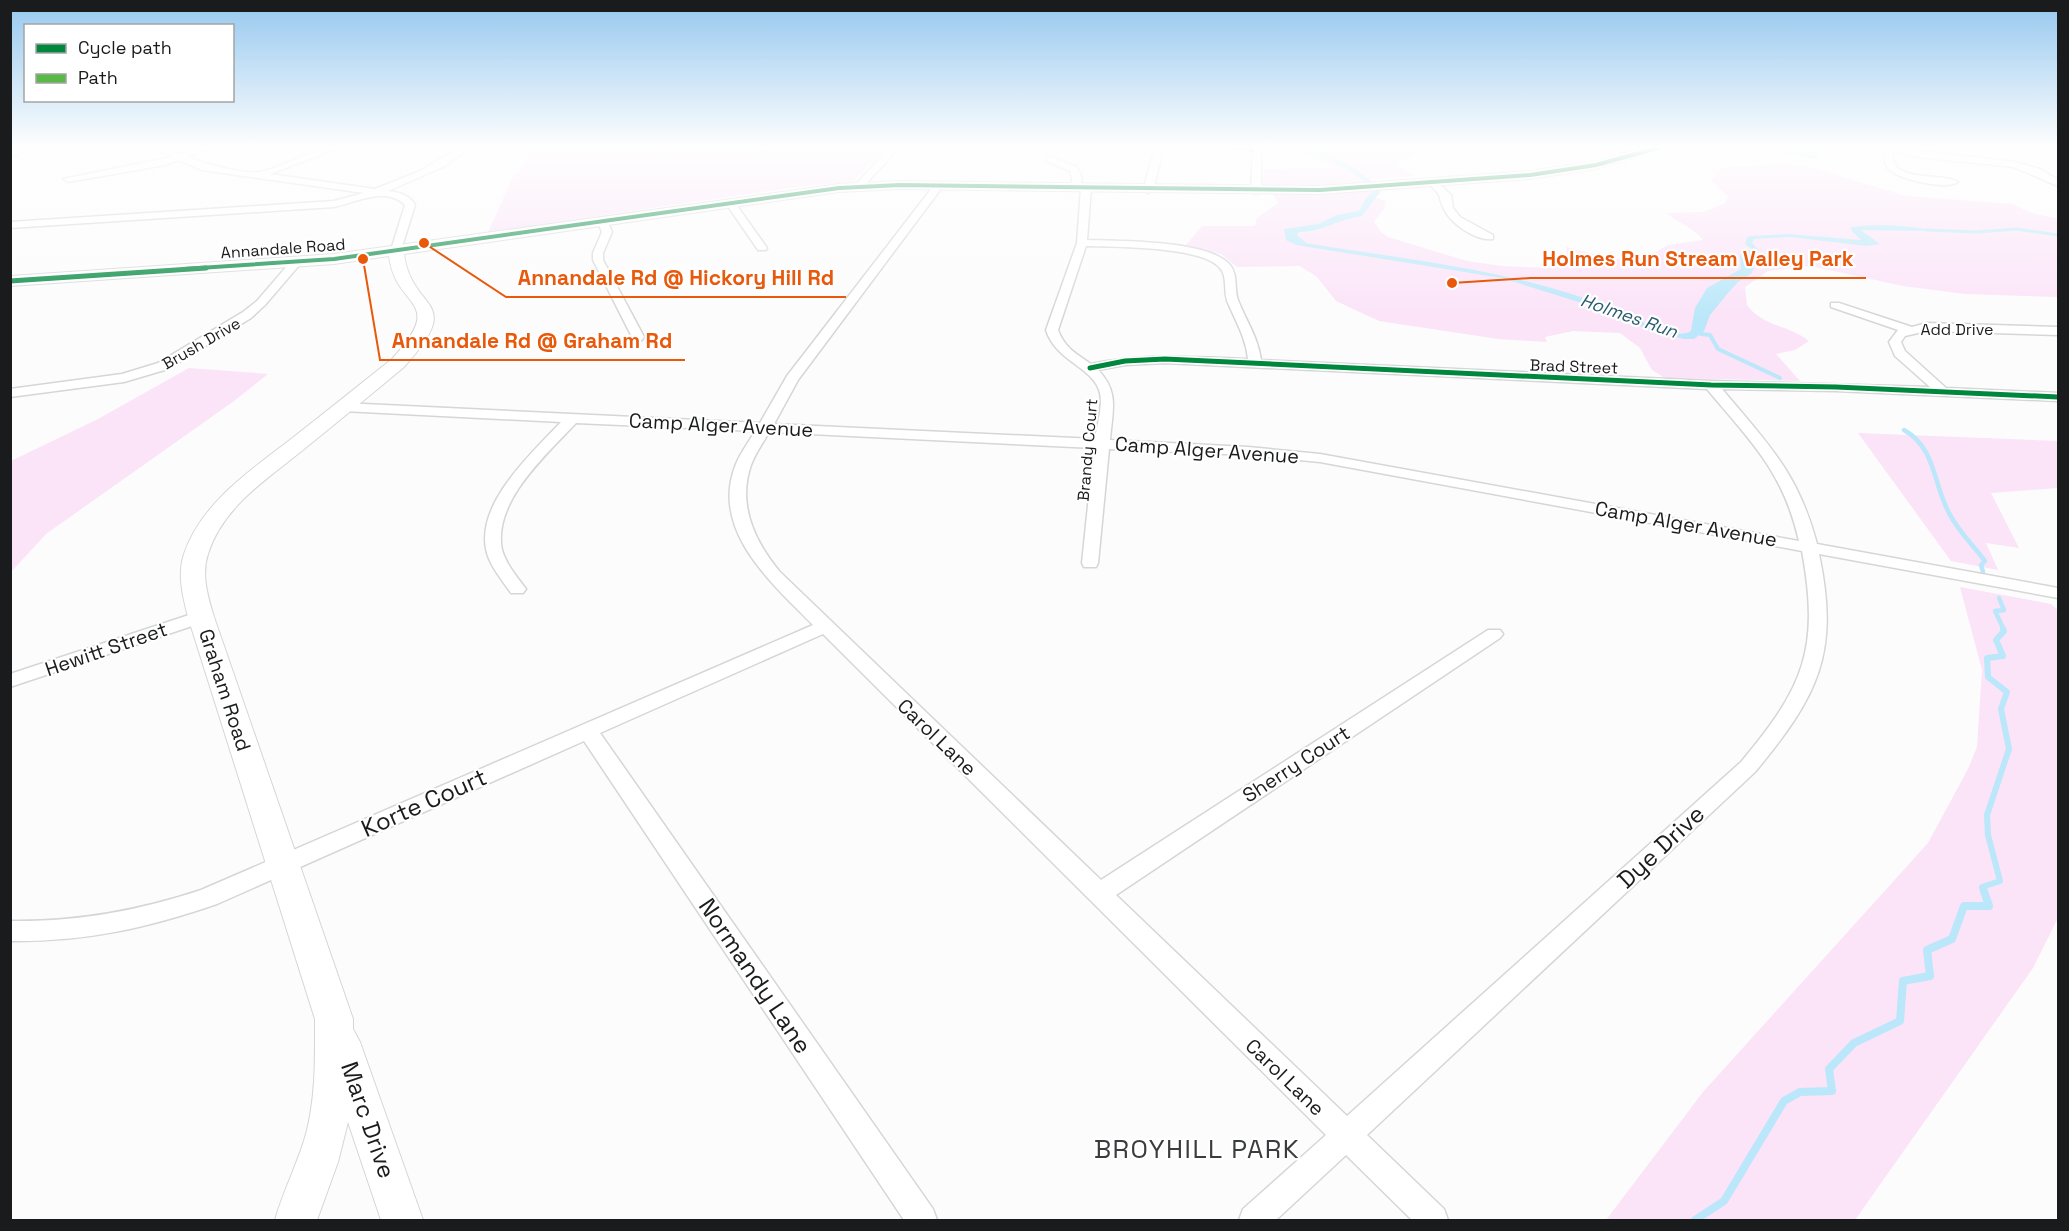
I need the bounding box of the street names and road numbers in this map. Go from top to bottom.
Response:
street label: Annandale Road [220,234,346,263]
street label: Brush Drive [158,313,244,374]
street label: Add Drive [1920,319,1994,340]
street label: Brad Street [1529,354,1619,379]
street label: Brandy Court [1073,398,1102,502]
street label: Camp Alger Avenue [628,407,814,443]
street label: Camp Alger Avenue [1114,431,1300,469]
street label: Camp Alger Avenue [1593,495,1779,553]
street label: Hewitt Street [41,616,171,682]
street label: Graham Road [193,626,257,754]
street label: Carol Lane [892,693,982,781]
street label: Sherry Court [1237,720,1355,808]
street label: Korte Court [356,761,491,844]
street label: Dye Drive [1610,798,1711,895]
street label: Normandy Lane [692,892,819,1059]
street label: Carol Lane [1240,1033,1330,1121]
street label: Marc Drive [334,1057,403,1182]

